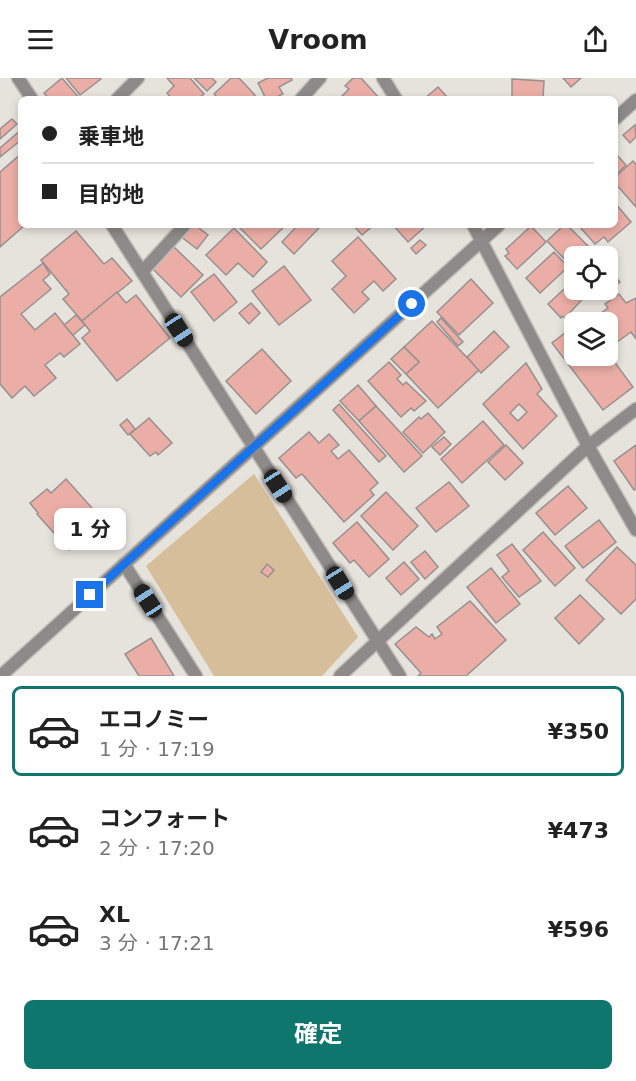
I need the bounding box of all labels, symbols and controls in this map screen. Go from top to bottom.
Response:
icon: menu [24,23,57,56]
icon: share [579,23,612,56]
text: Vroom [268,24,368,55]
text: 乗車地 [78,124,144,149]
text: 目的地 [78,182,144,207]
map controls [564,246,618,366]
button: locate [564,246,618,300]
route start [398,290,425,317]
car [162,310,196,350]
button: layers [564,312,618,366]
car [261,466,295,506]
callout: 1 分 [54,508,126,550]
text: 1 分 [70,517,110,541]
car [323,563,357,603]
route end [76,581,103,608]
car [131,581,165,621]
icon: car [27,704,81,758]
text: エコノミー [99,707,209,732]
text: ¥350 [548,719,609,744]
text: 1 分 · 17:19 [99,737,215,761]
icon: car [27,803,81,857]
text: コンフォート [99,806,230,831]
text: ¥473 [548,818,609,843]
text: 2 分 · 17:20 [99,836,215,860]
icon: car [27,902,81,956]
text: XL [99,902,130,927]
text: ¥596 [548,917,609,942]
text: 3 分 · 17:21 [99,931,215,955]
button: 確定 [24,1000,612,1069]

